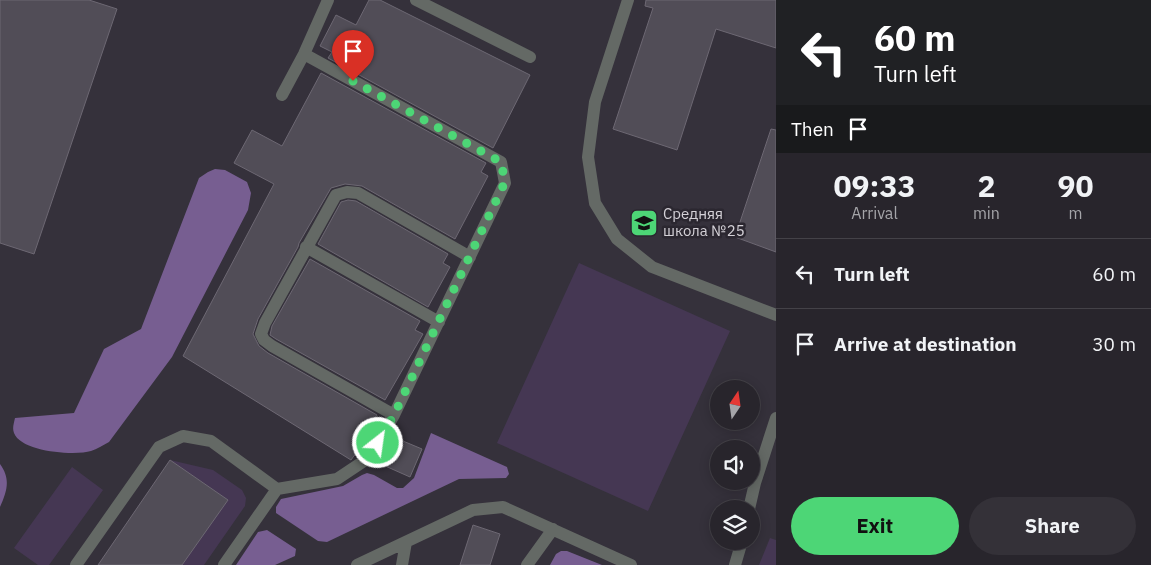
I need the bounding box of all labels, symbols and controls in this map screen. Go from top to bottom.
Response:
text: 60 m [874,15,956,61]
icon: left [791,20,856,85]
pin [332,30,374,81]
icon: arrive [339,37,367,65]
text: Turn left [874,59,957,88]
icon: arrive [844,115,872,143]
text: Then [791,117,834,141]
text: 09:33 [834,166,915,205]
text: 2 [977,166,995,205]
text: 90 [1057,166,1093,205]
text: Arrival [851,203,898,223]
text: min [973,203,1000,223]
text: m [1068,203,1082,223]
place label: Средняя школа №25 [663,204,745,240]
school or university icon: Средняя школа №25 [629,208,659,238]
icon: left [791,260,819,288]
text: Turn left [834,262,910,286]
text: 60 m [1092,262,1136,286]
icon: arrive [791,330,819,358]
text: Arrive at destination [834,332,1017,356]
text: 30 m [1092,332,1136,356]
north arrow [710,380,760,430]
map controls [710,380,760,550]
position arrow [351,416,403,468]
button: sound [710,440,760,490]
button: Exit [791,497,959,555]
button: Share [969,497,1136,555]
button: layers [710,500,760,550]

